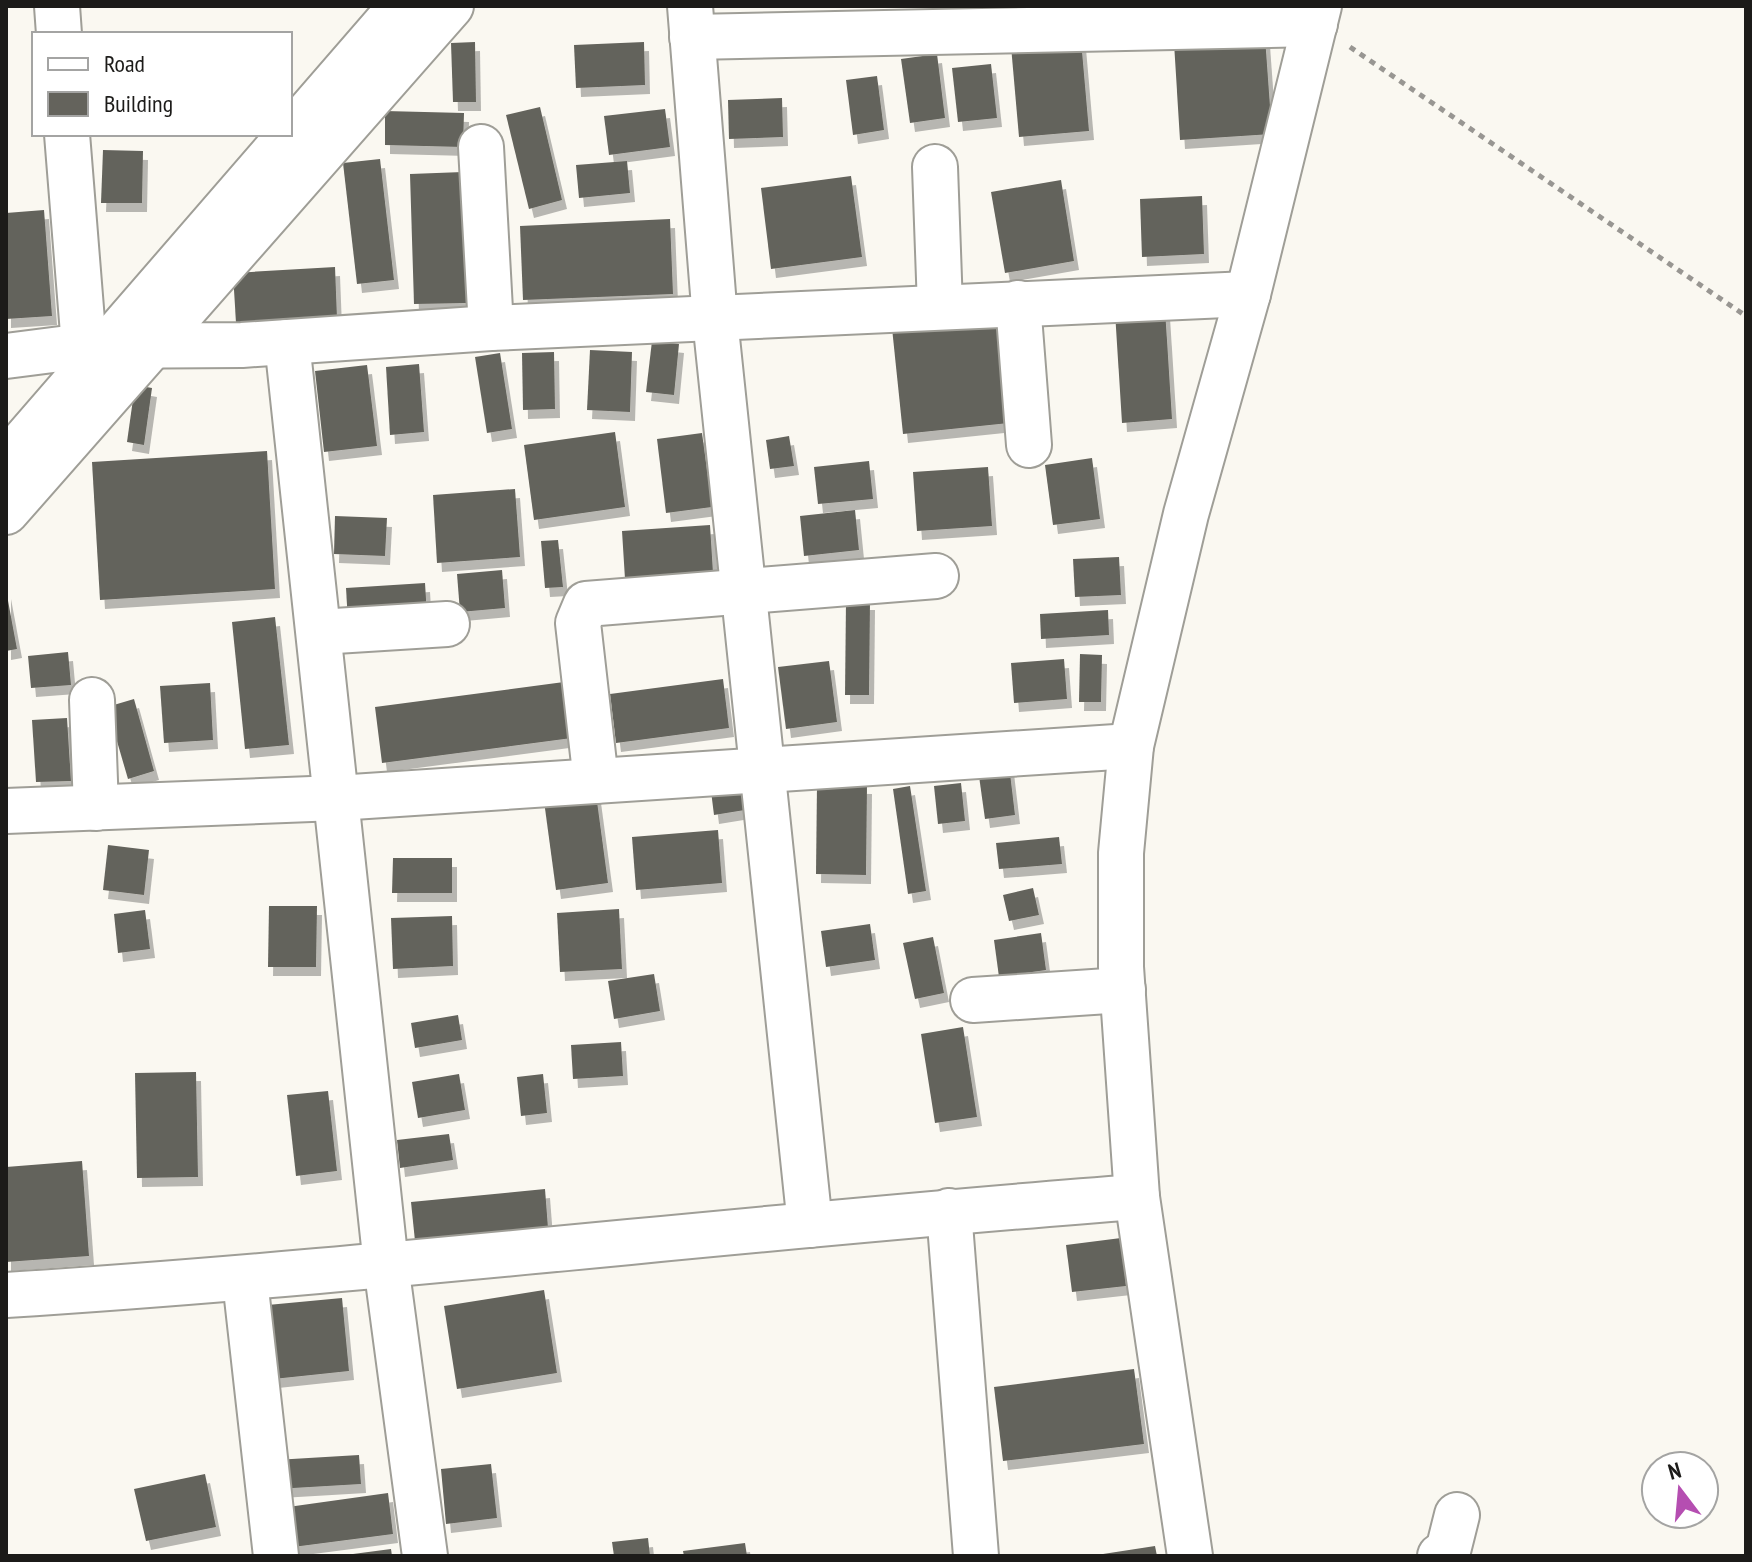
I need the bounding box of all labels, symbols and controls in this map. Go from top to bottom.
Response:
legend [32,32,292,136]
text: Road [104,48,145,79]
text: Building [104,88,173,119]
north arrow [1640,1450,1720,1530]
text: N [1665,1456,1684,1486]

